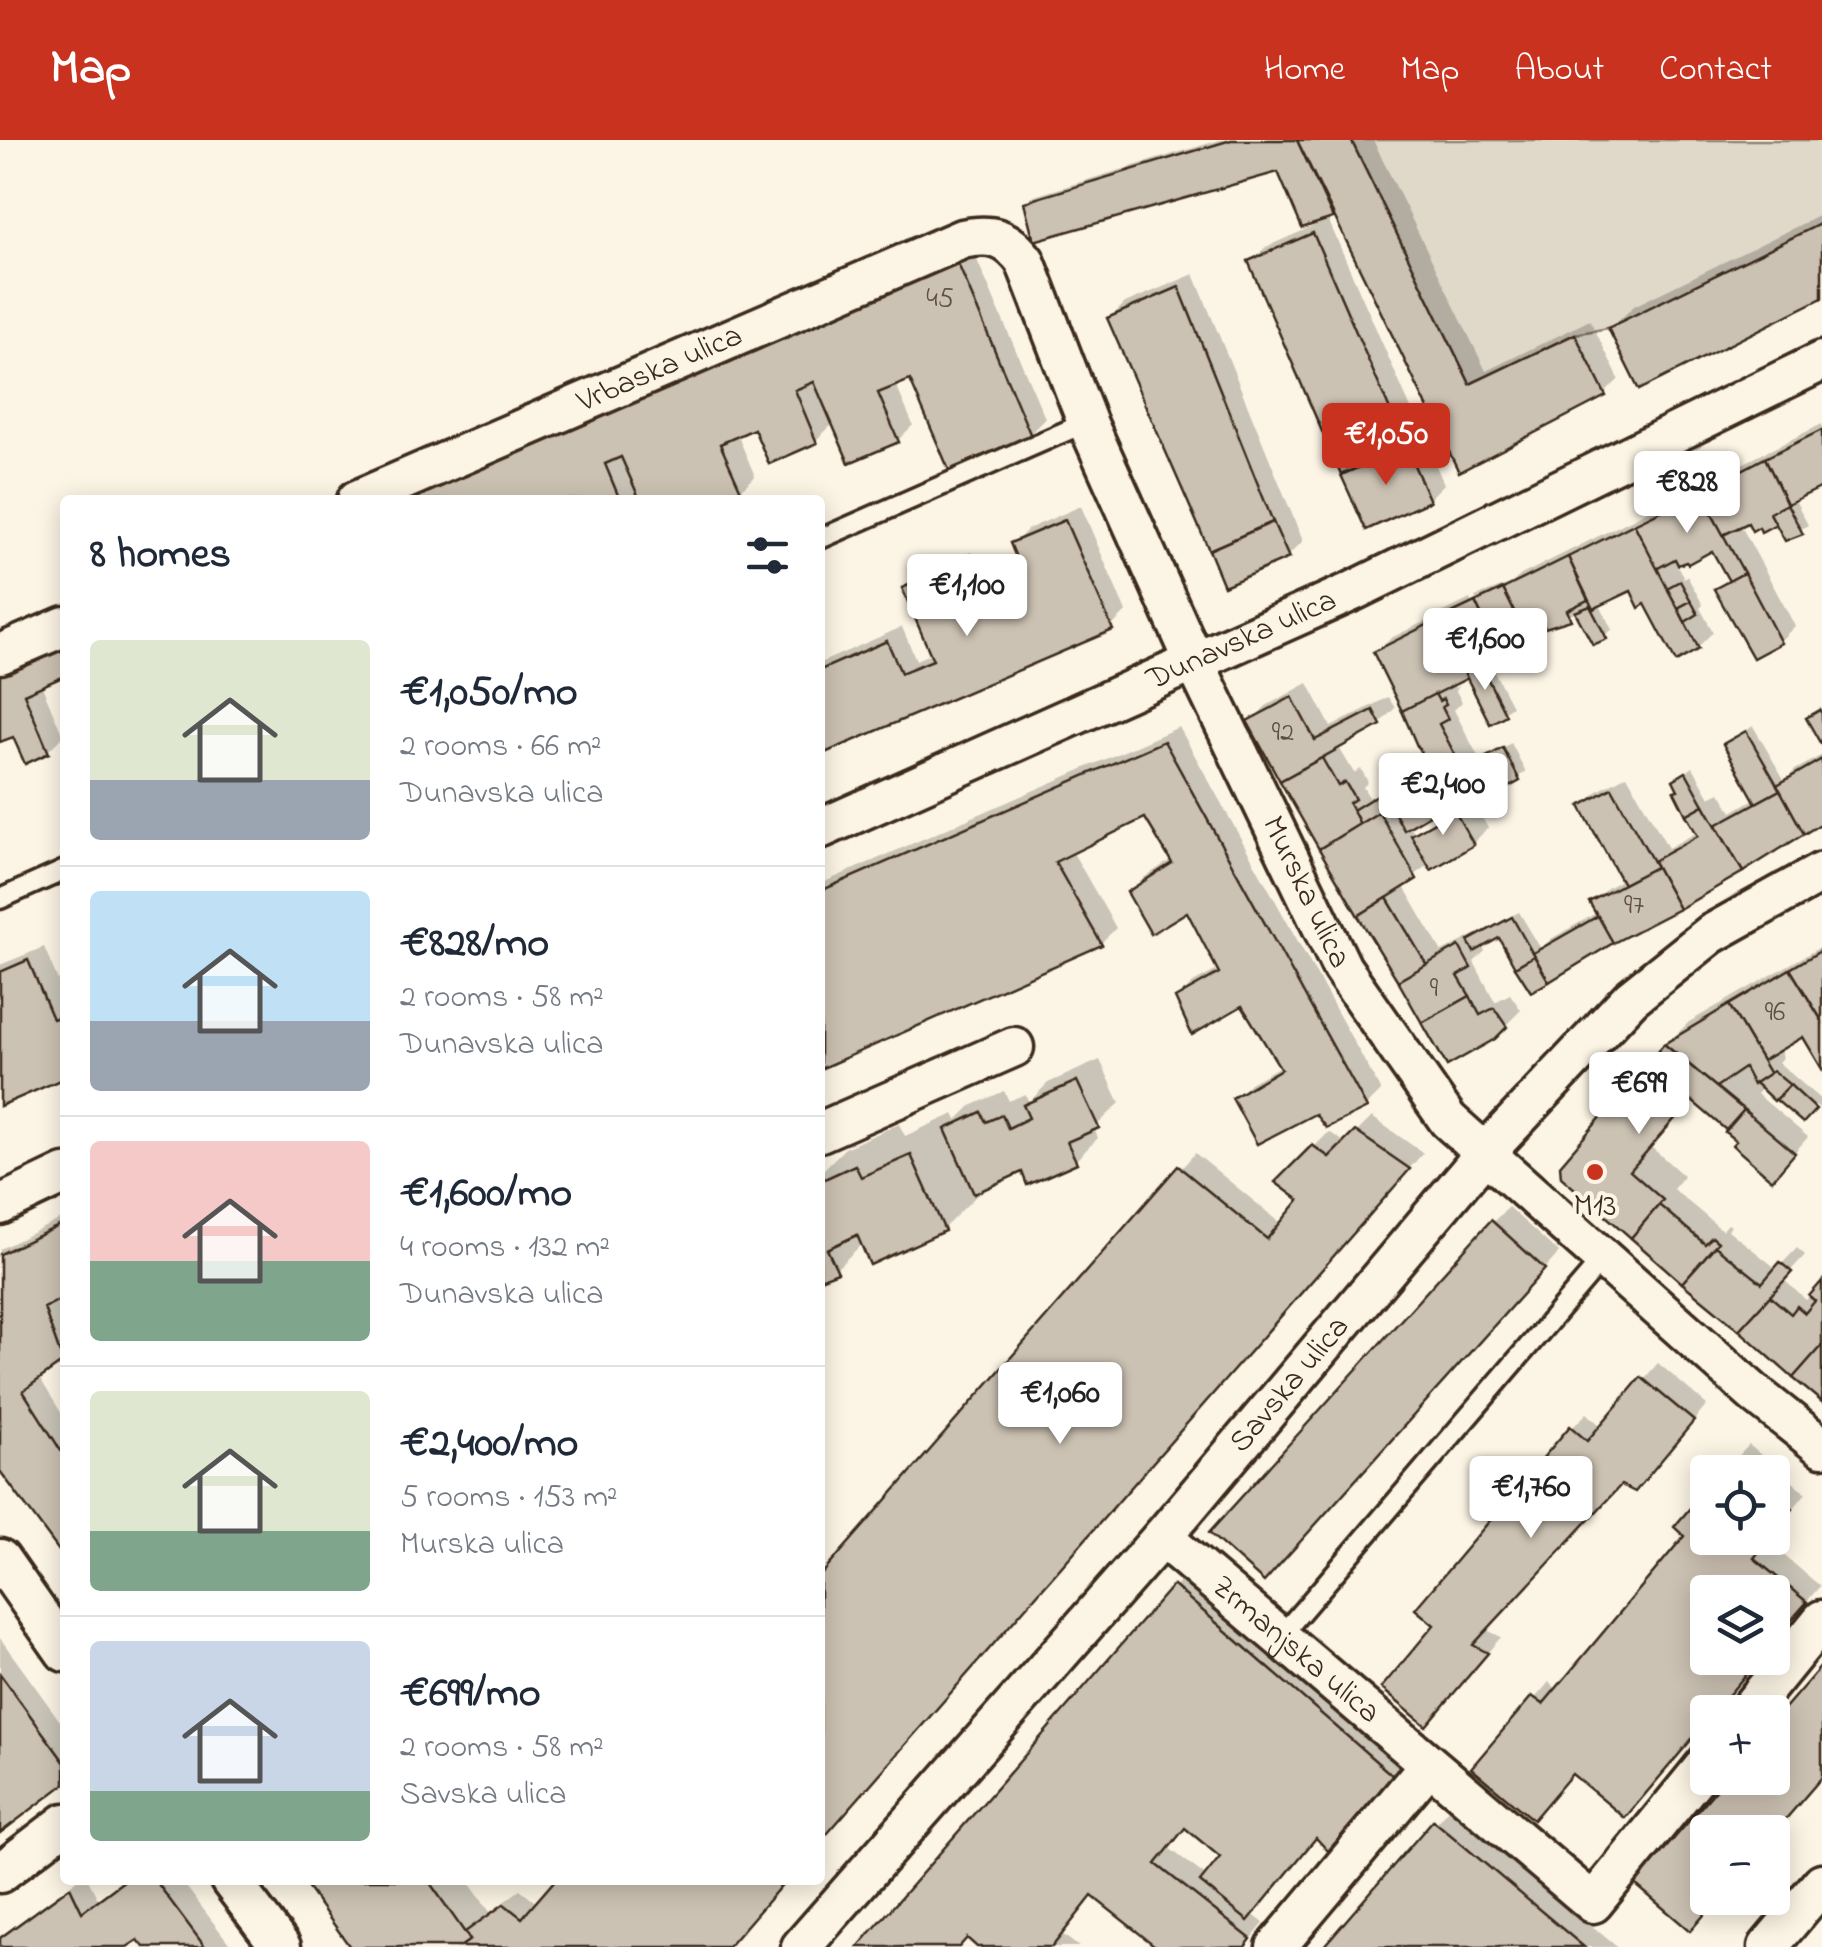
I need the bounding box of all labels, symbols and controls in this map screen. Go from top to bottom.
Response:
text: Map [50,35,131,105]
text: Home [1264,45,1345,96]
text: Map [1400,45,1459,96]
text: About [1514,45,1604,96]
text: Contact [1659,45,1772,96]
house number: 45 [926,279,954,320]
street label: Vrbaska ulica [569,313,750,426]
pin: €1,050 [1305,403,1467,488]
text: €1,050 [1344,412,1428,459]
pin: €828 [1628,451,1746,536]
text: €828 [1656,460,1718,507]
text: 8 homes [90,525,231,586]
icon: filters [740,528,795,583]
pin: €1,100 [886,554,1048,639]
text: €1,100 [929,563,1005,610]
street label: Dunavska ulica [1138,578,1344,704]
pin: €1,600 [1404,608,1566,693]
text: €1,600 [1445,617,1525,664]
text: €1,050/mo [400,663,578,724]
icon: home [170,680,290,800]
house number: 92 [1272,713,1294,754]
text: 2 rooms · 66 m² [400,724,602,771]
pin: €2,400 [1362,753,1524,838]
text: €2,400 [1401,762,1485,809]
text: Dunavska ulica [400,771,604,818]
street label: Murska ulica [1249,808,1362,977]
house number: 97 [1624,886,1644,927]
text: €828/mo [400,914,549,975]
icon: home [170,931,290,1051]
house number: 9 [1430,969,1439,1010]
text: 2 rooms · 58 m² [400,975,604,1022]
house number: 96 [1765,993,1785,1034]
text: Dunavska ulica [400,1022,604,1069]
pin: €699 [1580,1052,1698,1137]
text: €699 [1611,1061,1667,1108]
marker: M13 [1584,1161,1606,1183]
text: €1,600/mo [400,1164,572,1225]
icon: home [170,1181,290,1301]
place label: M13 [1574,1184,1616,1231]
text: 4 rooms · 132 m² [400,1225,610,1272]
text: Dunavska ulica [400,1272,604,1319]
street label: Savska ulica [1218,1306,1362,1464]
pin: €1,060 [979,1362,1141,1447]
text: €1,060 [1020,1371,1100,1418]
text: €2,400/mo [400,1414,578,1475]
icon: home [170,1431,290,1551]
map controls [1690,1455,1790,1915]
button: locate [1690,1455,1790,1555]
pin: €1,760 [1450,1456,1612,1541]
text: €1,760 [1491,1465,1571,1512]
text: 5 rooms · 153 m² [400,1475,617,1522]
text: Murska ulica [400,1522,564,1569]
street label: Zrmanjska ulica [1201,1565,1390,1736]
button: layers [1690,1575,1790,1675]
text: €699/mo [400,1664,541,1725]
icon: home [170,1681,290,1801]
button: + [1690,1695,1790,1795]
text: 2 rooms · 58 m² [400,1725,604,1772]
text: Savska ulica [400,1772,567,1819]
button: − [1690,1815,1790,1915]

